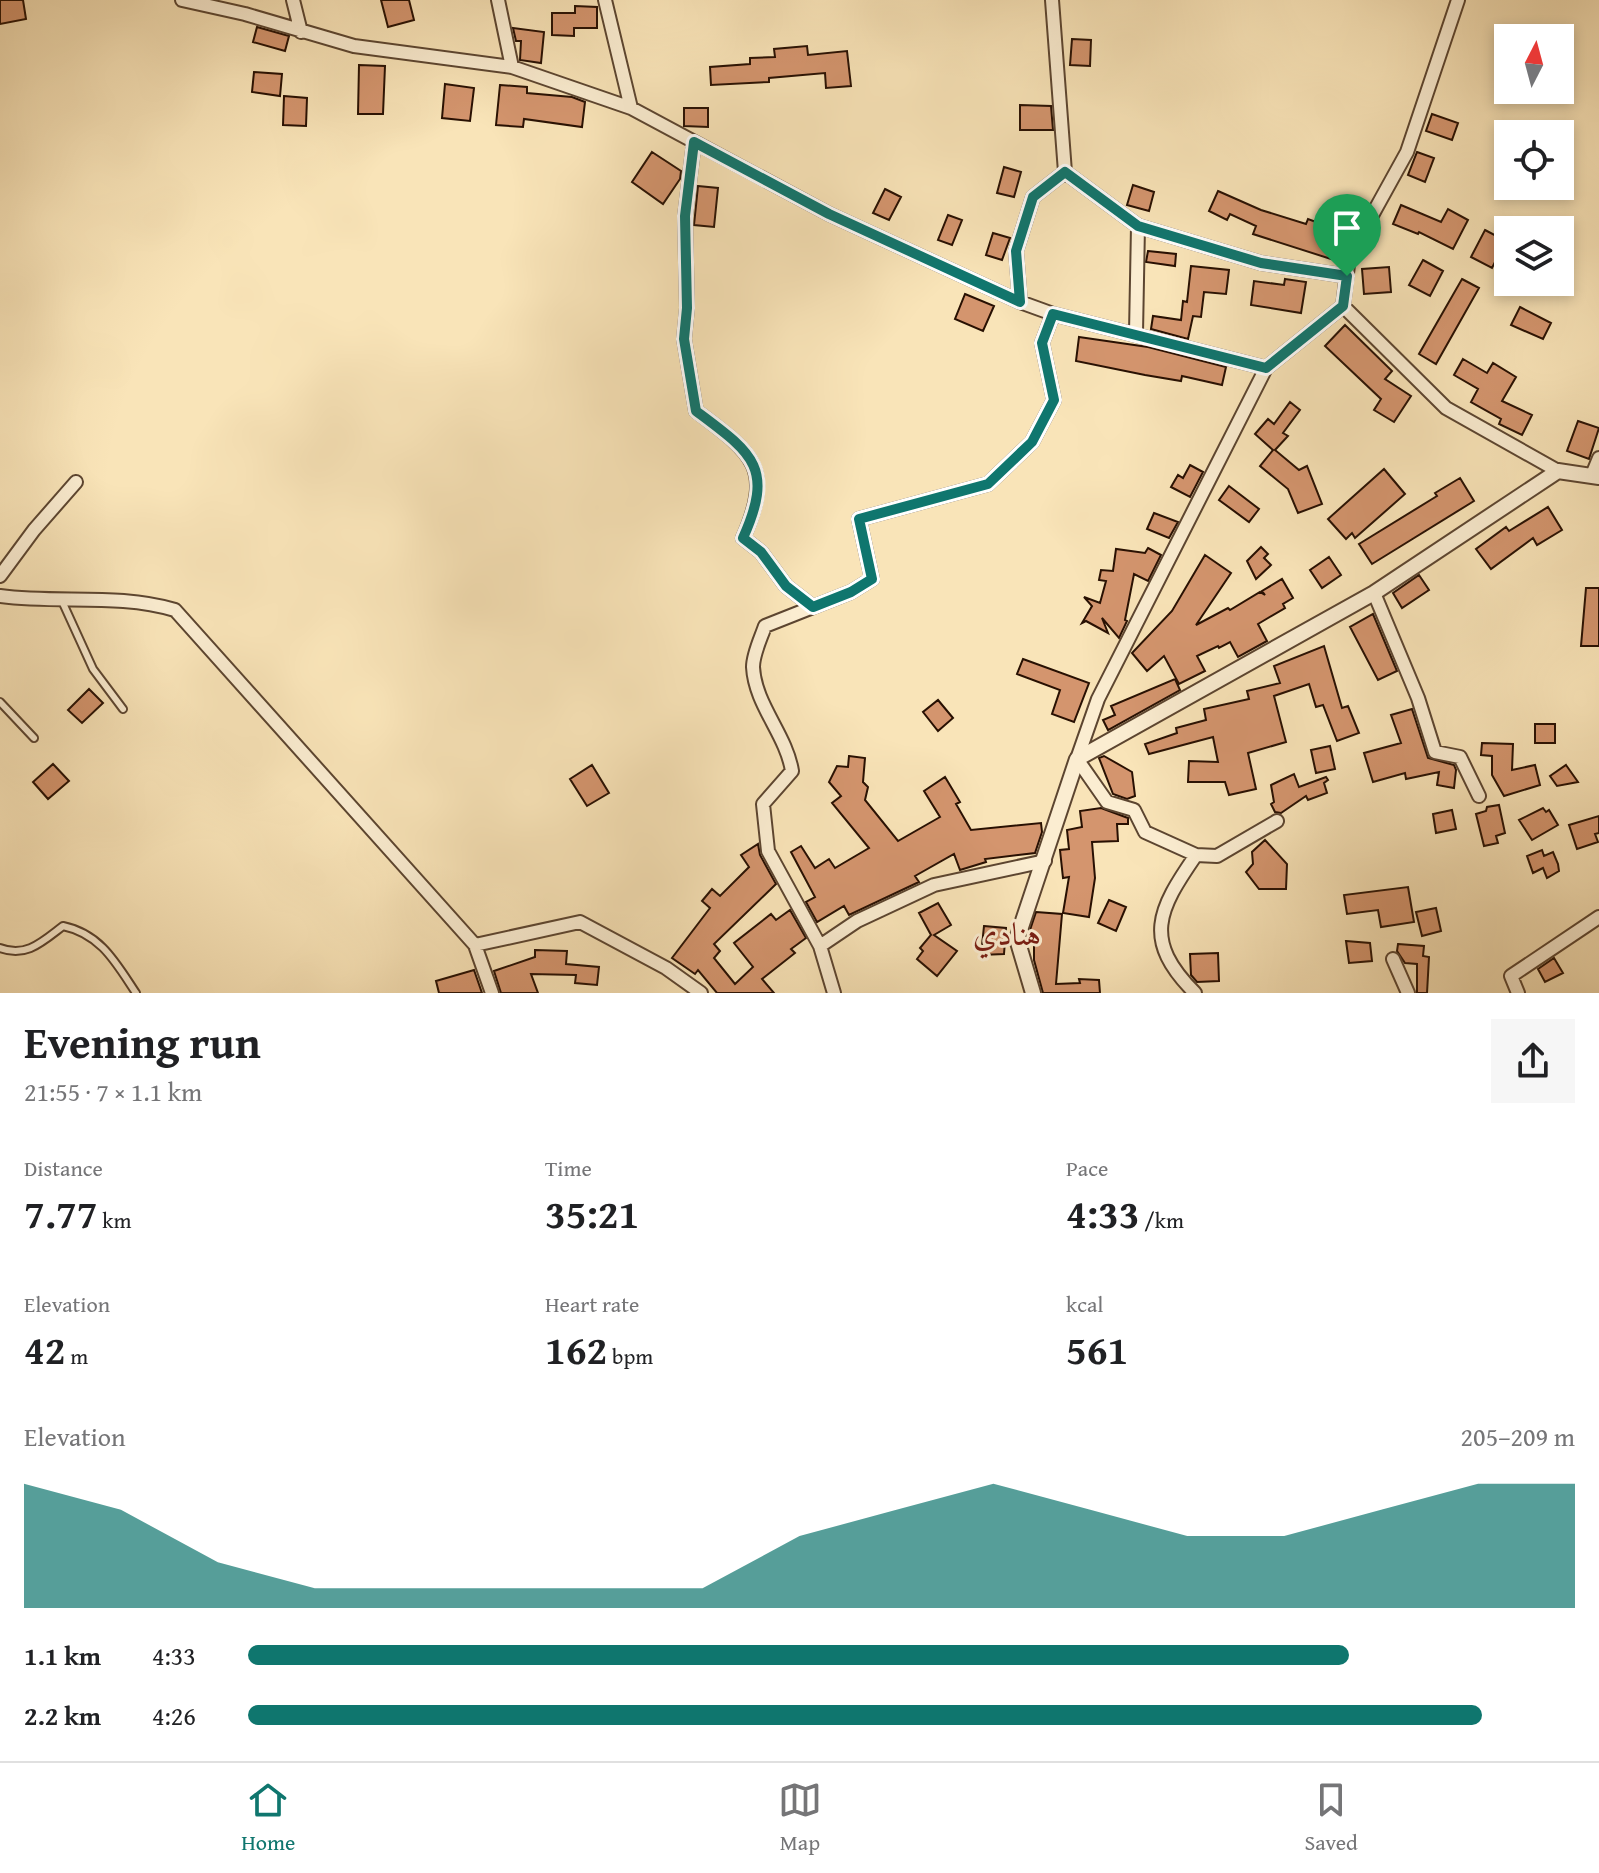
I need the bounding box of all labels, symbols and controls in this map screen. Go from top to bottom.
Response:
north arrow [1494,24,1574,104]
map controls [1494,24,1574,296]
button: locate [1494,120,1574,200]
pin [1313,194,1381,276]
icon: arrive [1325,206,1369,250]
button: layers [1494,216,1574,296]
district label: هنادي [973,910,1041,959]
text: Evening run [24,1010,261,1074]
button: share [1491,1019,1575,1103]
text: 21:55 · 7 × 1.1 km [24,1072,202,1111]
text: Distance [24,1152,103,1184]
text: Time [545,1152,592,1184]
text: Pace [1066,1152,1108,1184]
text: 7.77 [24,1184,97,1243]
text: 35:21 [545,1184,639,1243]
text: 4:33 [1066,1184,1139,1243]
text: km [97,1204,131,1236]
text: /km [1139,1204,1184,1236]
text: Elevation [24,1288,110,1320]
text: Heart rate [545,1288,639,1320]
text: kcal [1066,1288,1104,1320]
text: 42 [24,1320,65,1379]
text: 162 [545,1320,607,1379]
text: 561 [1066,1320,1128,1379]
text: m [65,1340,88,1372]
text: bpm [607,1340,653,1372]
text: Elevation [24,1417,126,1456]
text: 205–209 m [1461,1417,1575,1456]
text: 1.1 km [24,1636,101,1675]
text: 4:33 [152,1636,196,1675]
text: 2.2 km [24,1696,101,1735]
text: 4:26 [152,1696,196,1735]
tab: Home [241,1778,295,1858]
tab: Map [778,1778,822,1858]
tab: Saved [1304,1778,1358,1858]

